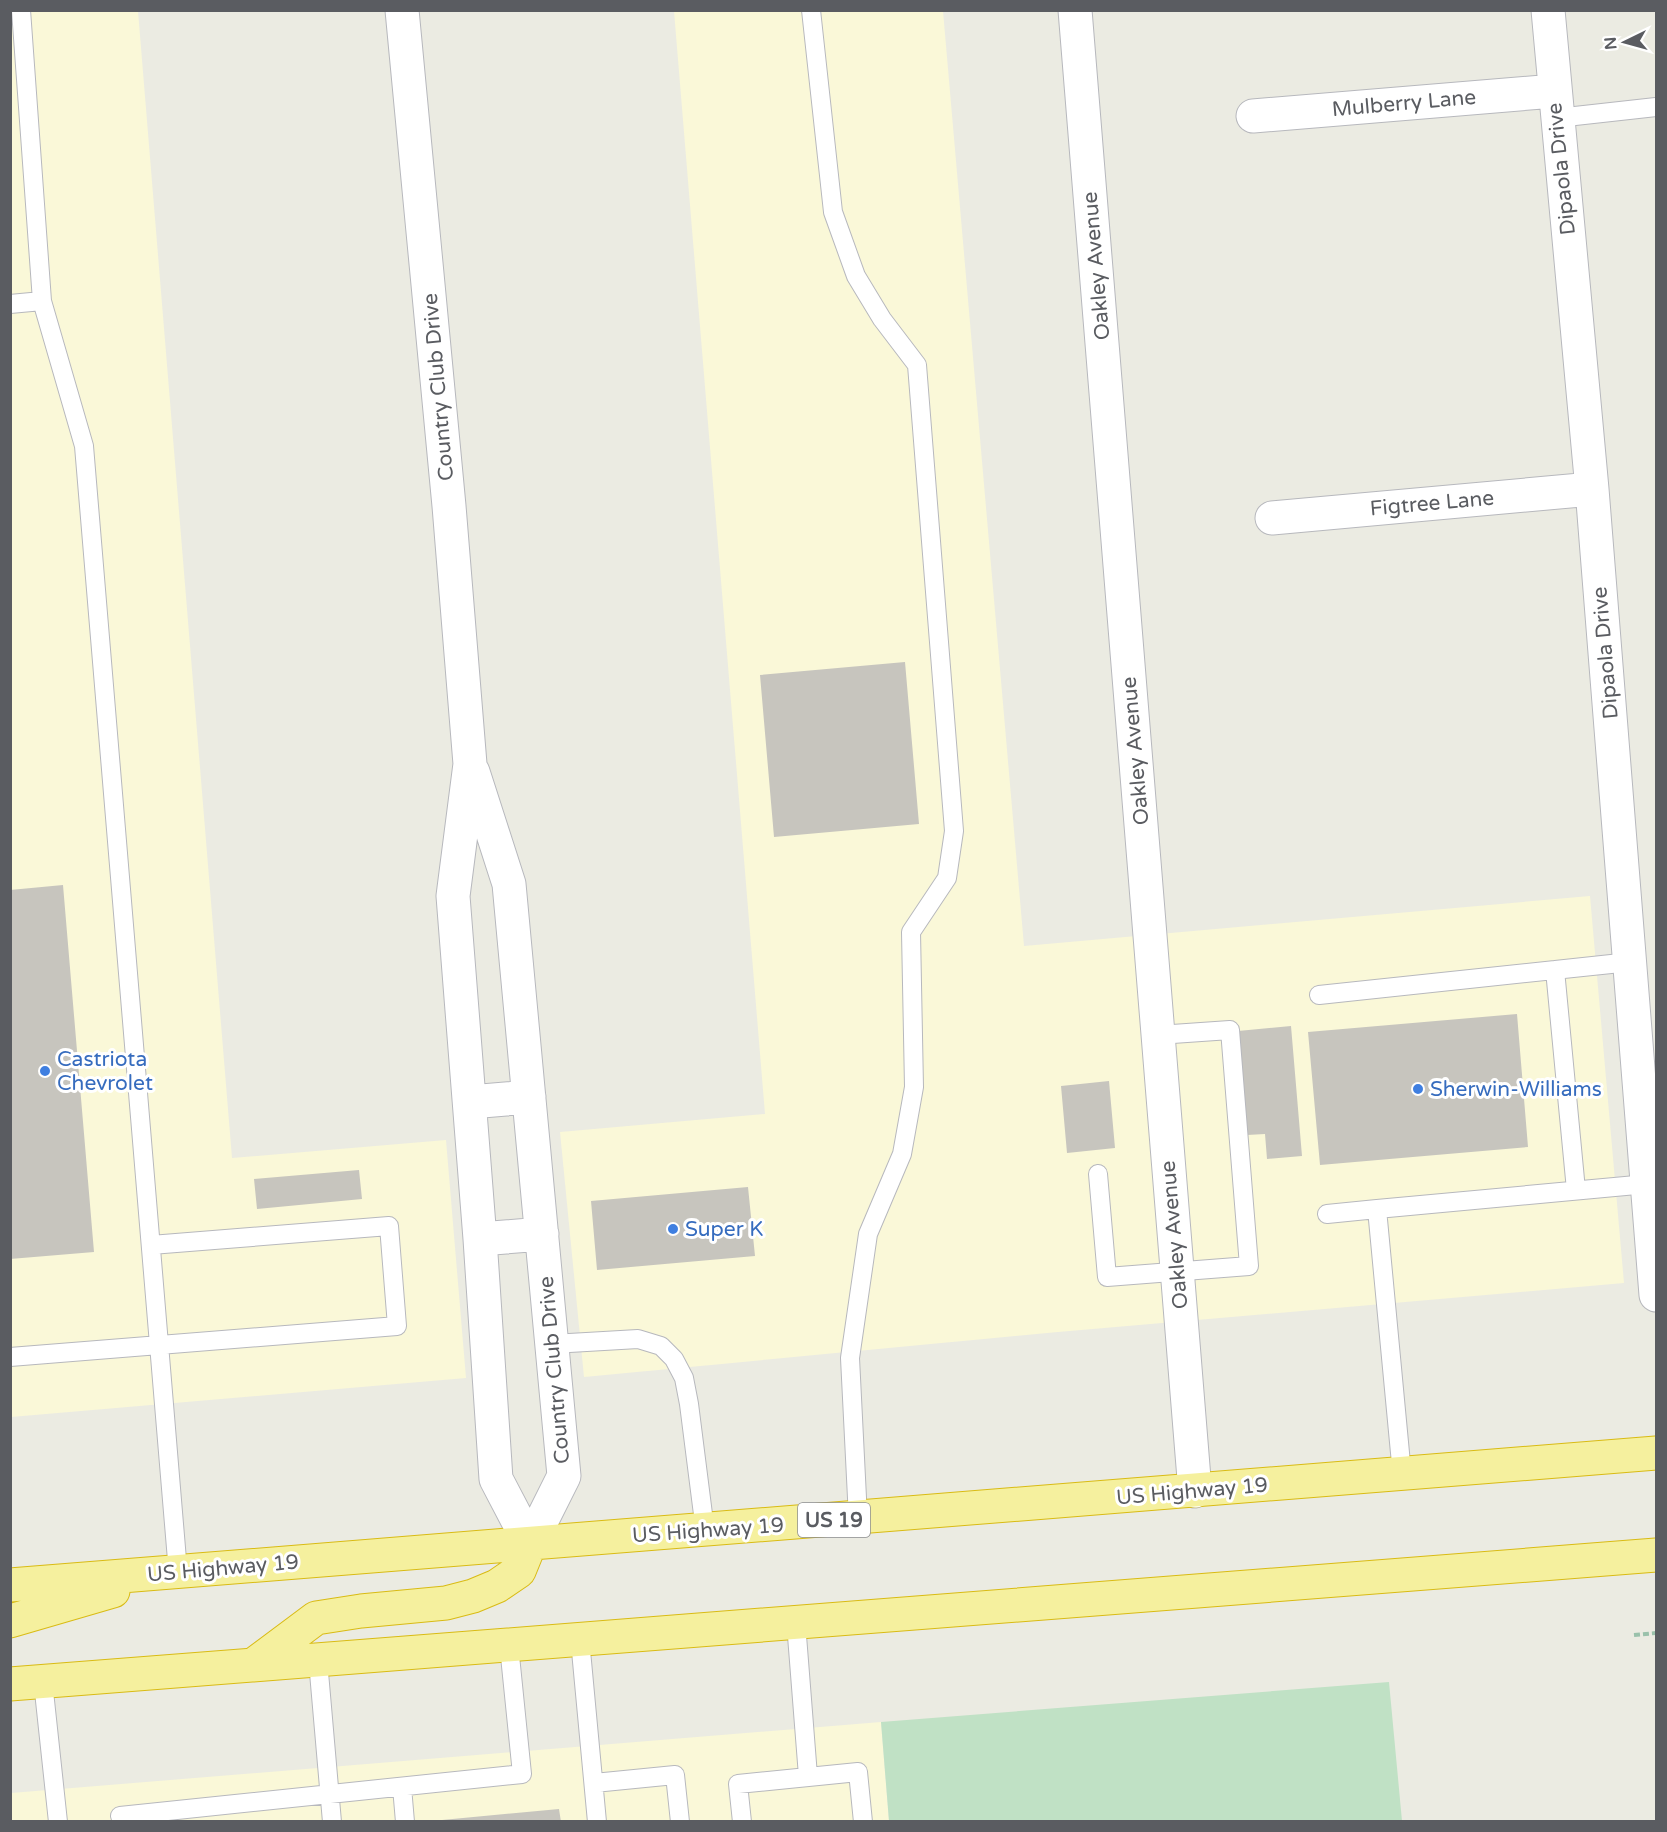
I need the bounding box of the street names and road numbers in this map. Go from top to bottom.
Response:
street label: Mulberry Lane [1331,85,1477,122]
street label: Dipaola Drive [1542,101,1581,236]
street label: Oakley Avenue [1078,191,1115,341]
street label: Country Club Drive [418,292,459,482]
street label: Figtree Lane [1369,486,1495,521]
street label: Dipaola Drive [1587,586,1624,720]
street label: Oakley Avenue [1117,676,1154,826]
street label: Oakley Avenue [1156,1160,1193,1310]
street label: Country Club Drive [534,1275,575,1465]
street label: US Highway 19 [1115,1472,1269,1511]
road number: US 19 [798,1503,870,1537]
street label: US Highway 19 [631,1513,785,1548]
street label: US Highway 19 [146,1549,300,1588]

